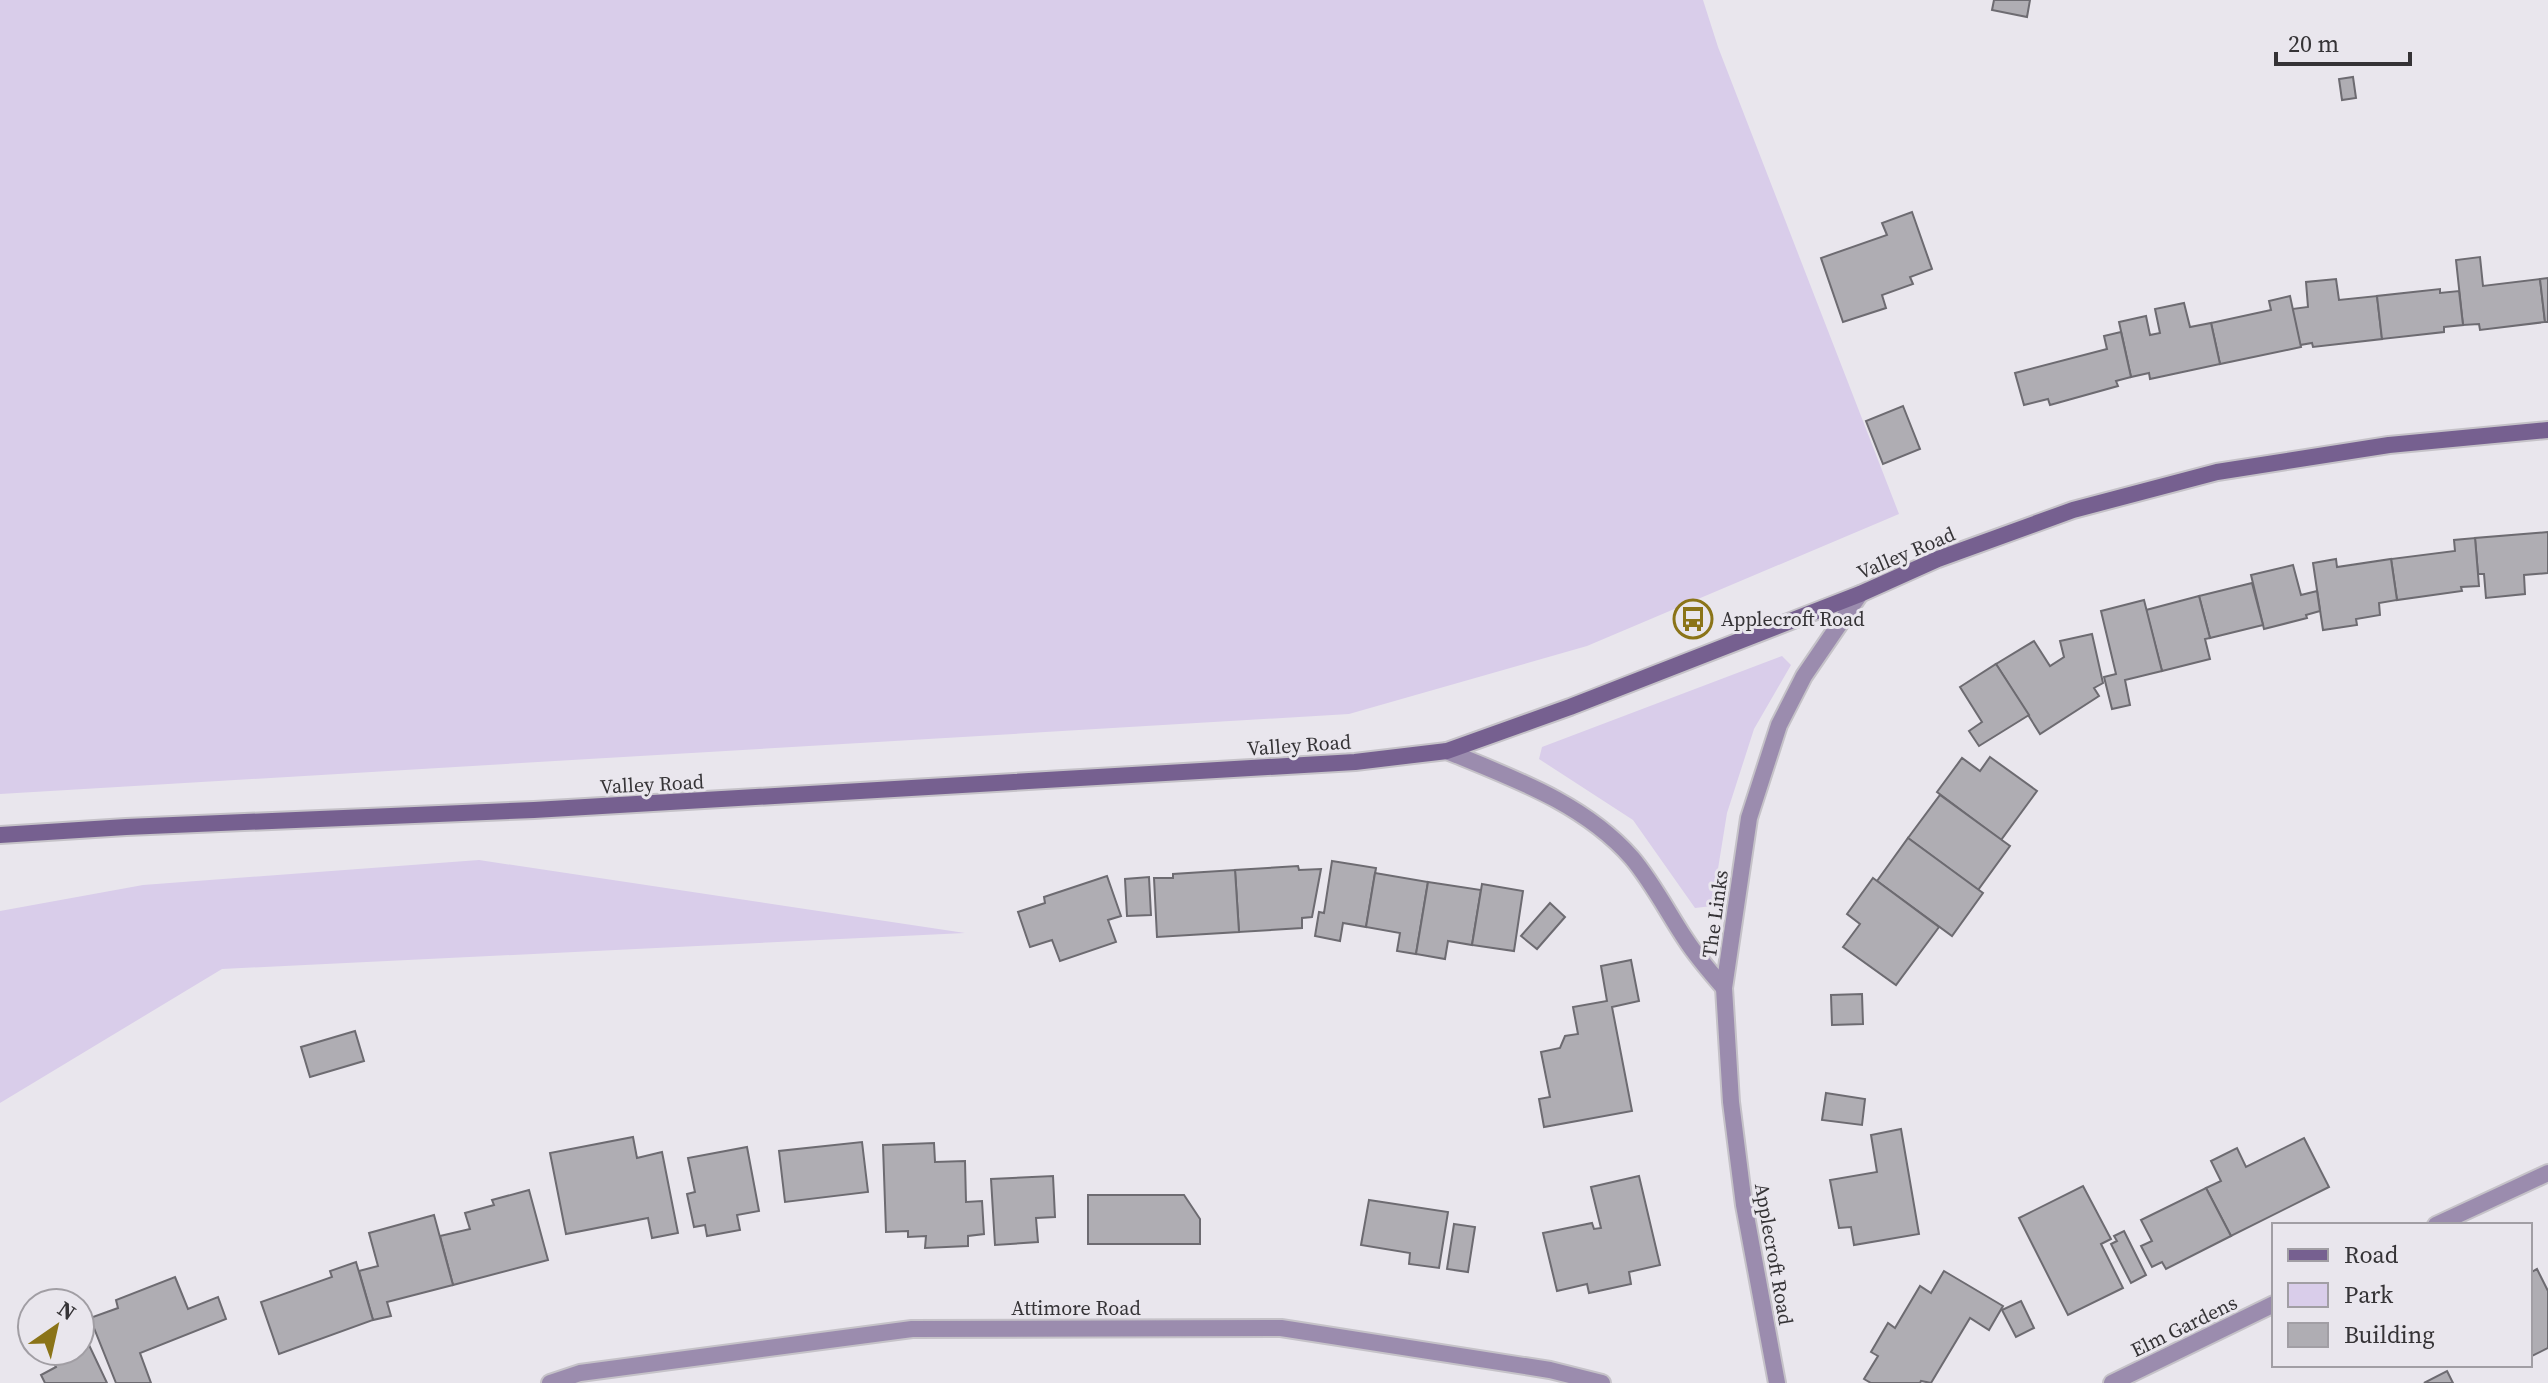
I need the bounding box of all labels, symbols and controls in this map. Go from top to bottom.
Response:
scale bar [2276,16,2410,66]
text: 20 m [2288,27,2339,60]
street label: Valley Road [1853,519,1960,586]
bus stop icon: Applecroft Road [1672,598,1714,640]
place label: Applecroft Road [1721,605,1865,633]
street label: Valley Road [1246,727,1353,763]
street label: Valley Road [599,767,705,801]
street label: The Links [1695,868,1735,960]
street label: Applecroft Road [1748,1181,1800,1328]
legend [2272,1223,2532,1367]
text: Road [2344,1238,2399,1271]
text: Park [2344,1278,2394,1311]
north arrow [16,1287,96,1367]
street label: Elm Gardens [2126,1288,2242,1364]
text: N [52,1294,82,1327]
street label: Attimore Road [1011,1294,1141,1322]
text: Building [2344,1318,2435,1351]

